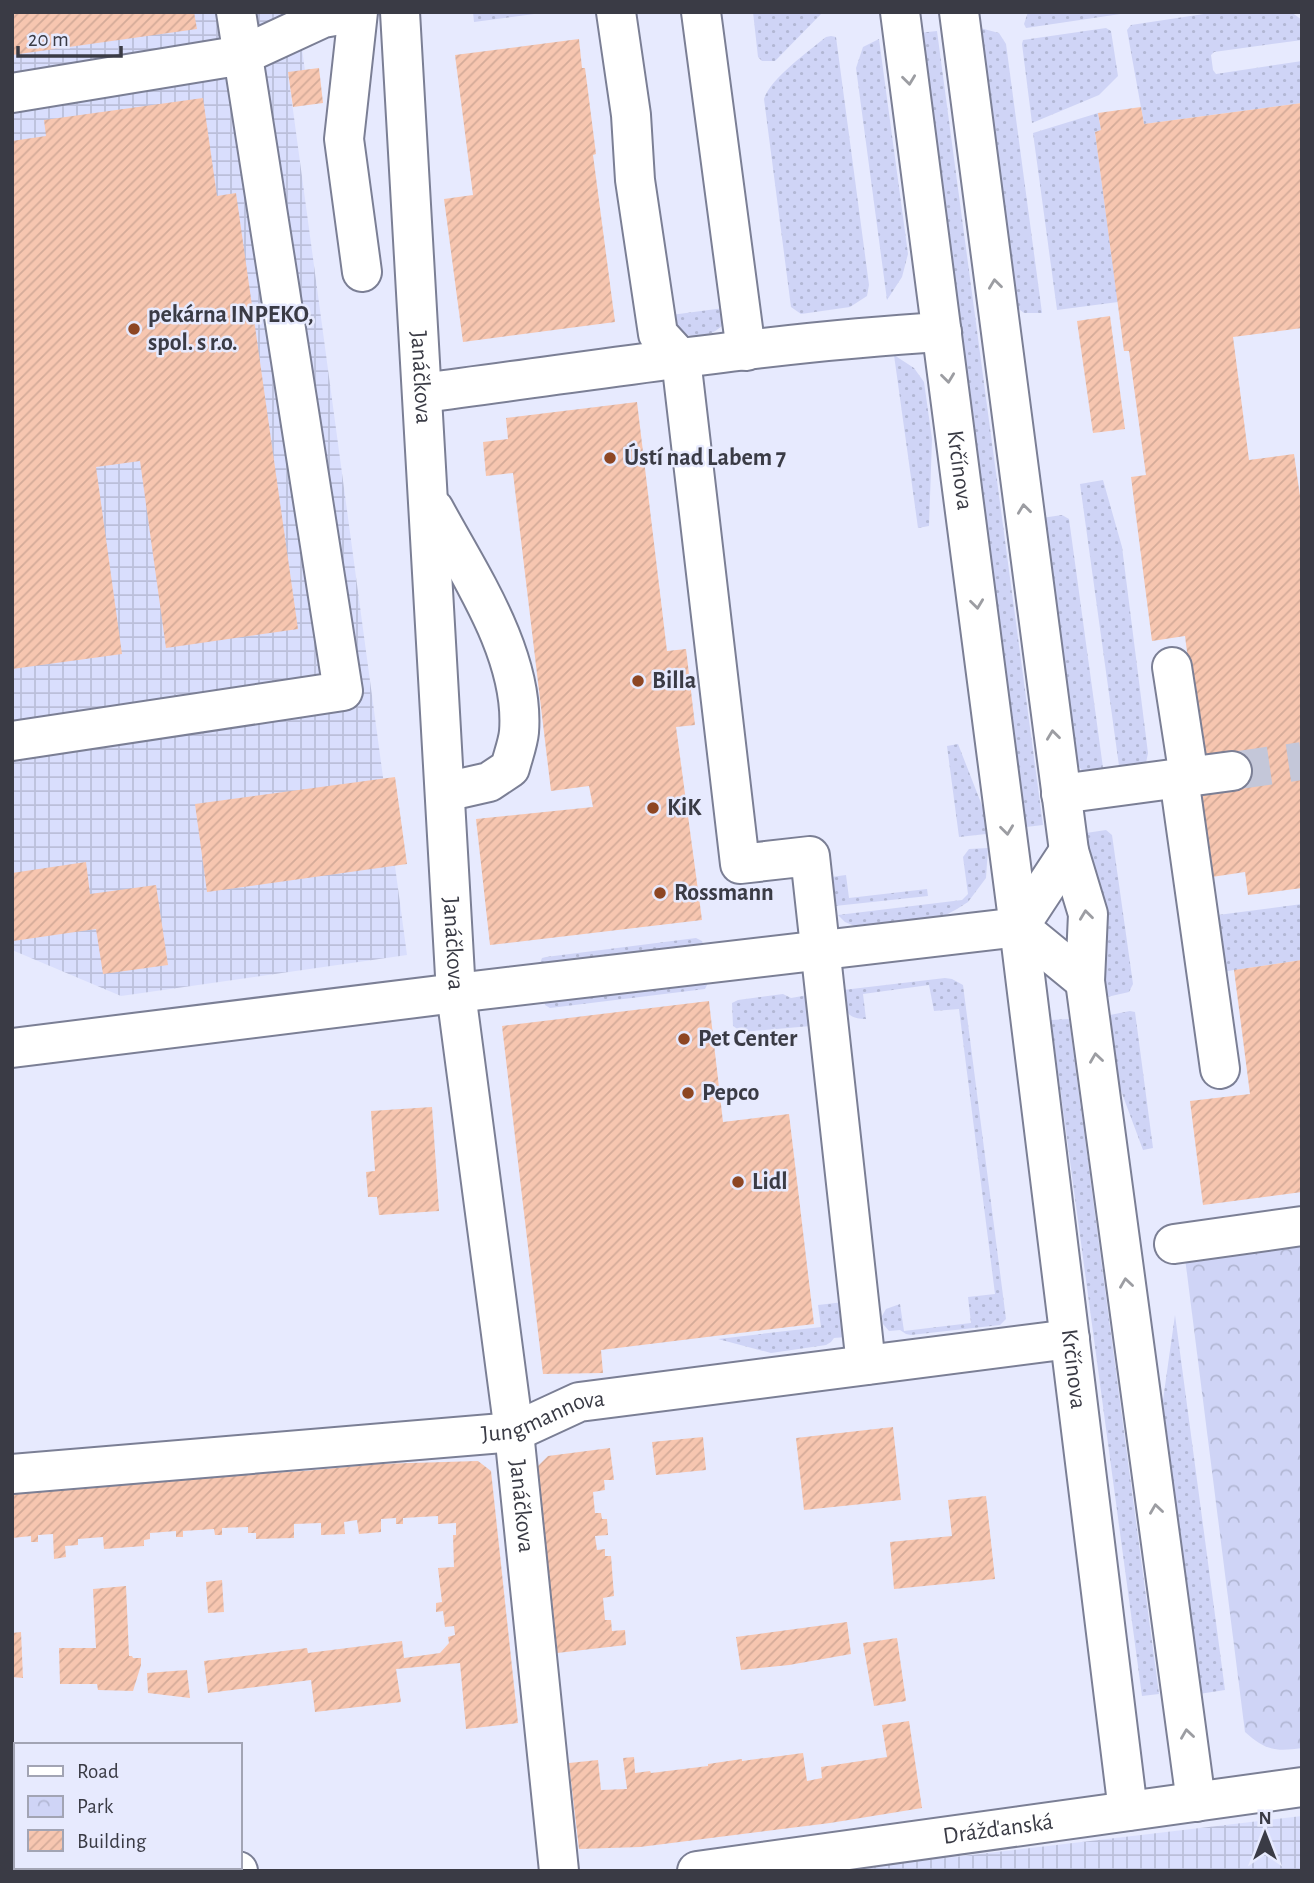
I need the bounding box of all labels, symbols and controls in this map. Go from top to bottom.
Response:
scale bar [18,14,121,58]
text: 20 m [28,29,69,50]
one-way arrow [901,74,916,86]
one-way arrow [987,278,1002,290]
place label: pekárna INPEKO, spol. s r.o. [148,303,314,355]
marker: pekárna INPEKO, spol. s r.o. [126,321,142,337]
street label: Janáčkova [406,330,436,425]
one-way arrow [940,372,955,384]
street label: Krčínova [942,429,977,512]
place label: Ústí nad Labem 7 [624,442,786,470]
marker: Ústí nad Labem 7 [602,450,618,466]
one-way arrow [1017,503,1032,515]
one-way arrow [970,598,985,610]
place label: Billa [652,669,696,693]
marker: Billa [630,673,646,689]
one-way arrow [1046,729,1061,741]
place label: KiK [667,796,702,820]
marker: KiK [645,800,661,816]
one-way arrow [999,824,1014,835]
place label: Rossmann [674,881,774,905]
marker: Rossmann [652,885,668,901]
street label: Janáčkova [439,896,468,991]
one-way arrow [1078,909,1093,921]
place label: Pet Center [698,1027,798,1051]
marker: Pet Center [676,1031,692,1047]
one-way arrow [1088,1052,1103,1064]
place label: Pepco [702,1081,760,1105]
marker: Pepco [680,1085,696,1101]
place label: Lidl [752,1170,788,1194]
marker: Lidl [730,1174,746,1190]
one-way arrow [1119,1277,1134,1289]
street label: Krčínova [1057,1328,1090,1410]
street label: Jungmannova [480,1387,606,1447]
street label: Janáčkova [505,1459,538,1554]
one-way arrow [1149,1503,1164,1515]
one-way arrow [1179,1728,1194,1740]
legend [14,1743,242,1869]
text: Road [77,1761,119,1782]
text: Park [77,1796,114,1817]
north arrow [1230,1799,1300,1869]
text: N [1258,1809,1272,1828]
street label: Drážďanská [941,1810,1055,1849]
text: Building [77,1831,147,1852]

